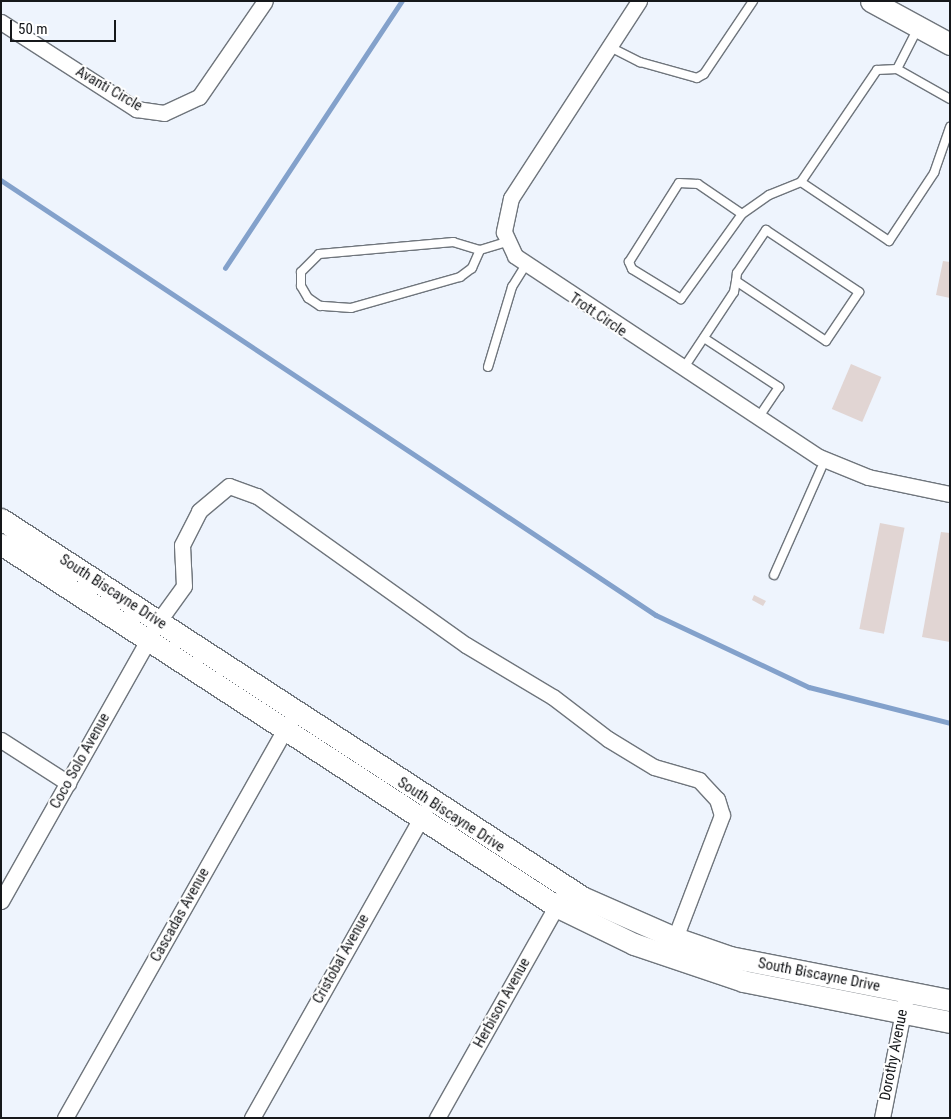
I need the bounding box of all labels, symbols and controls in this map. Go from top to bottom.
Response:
scale bar [12,10,119,42]
text: 50 m [18,20,48,38]
street label: Avanti Circle [72,63,146,115]
street label: Trott Circle [566,289,630,341]
street label: South Biscayne Drive [56,551,170,633]
street label: Coco Solo Avenue [46,710,114,812]
street label: South Biscayne Drive [394,774,508,856]
street label: Cascadas Avenue [147,865,213,965]
street label: Cristobal Avenue [309,911,373,1007]
street label: South Biscayne Drive [756,954,882,996]
street label: Herbison Avenue [470,955,534,1051]
street label: Dorothy Avenue [876,1008,912,1102]

